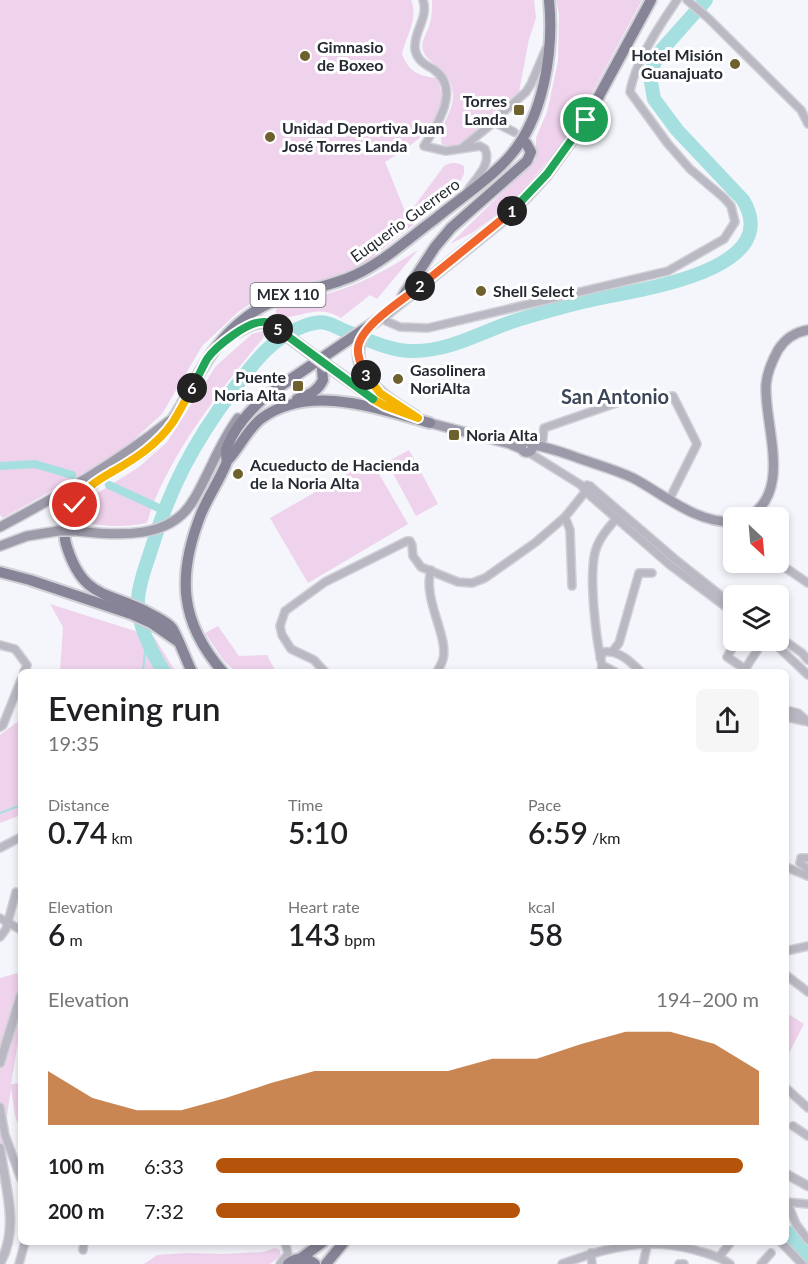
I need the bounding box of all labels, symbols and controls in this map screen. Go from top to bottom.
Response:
place label: Gimnasio de Boxeo [317,37,383,74]
place label: Hotel Misión Guanajuato [631,45,723,82]
marker: Gimnasio de Boxeo [298,49,312,63]
marker: Hotel Misión Guanajuato [728,57,742,71]
place label: Torres Landa [463,91,507,128]
pin [560,94,611,145]
marker: Torres Landa [512,103,526,117]
icon: arrive [569,103,602,136]
place label: Unidad Deportiva Juan José Torres Landa [282,118,445,155]
marker: Unidad Deportiva Juan José Torres Landa [263,130,277,144]
street label: Euquerio Guerrero [346,174,463,266]
pin: 1 [497,196,527,226]
text: 1 [507,201,517,220]
pin: 2 [405,271,435,301]
text: 2 [415,276,425,295]
place label: Shell Select [493,281,575,300]
road number: MEX 110 [250,283,326,307]
marker: Shell Select [474,284,488,298]
pin: 5 [263,314,293,344]
text: 5 [273,319,283,338]
pin: 3 [351,360,381,390]
place label: Gasolinera NoriAlta [410,360,486,397]
text: 3 [361,365,371,384]
place label: Puente Noria Alta [214,367,286,404]
marker: Gasolinera NoriAlta [391,372,405,386]
pin: 6 [177,373,207,403]
text: 6 [187,378,197,397]
marker: Puente Noria Alta [291,379,305,393]
district label: San Antonio [561,384,669,408]
place label: Noria Alta [466,425,538,444]
marker: Noria Alta [447,428,461,442]
place label: Acueducto de Hacienda de la Noria Alta [249,455,419,492]
marker: Acueducto de Hacienda de la Noria Alta [231,467,245,481]
pin [49,479,100,530]
icon: check [58,488,91,521]
north arrow [723,507,789,573]
map controls [723,507,789,651]
button: layers [723,585,789,651]
text: Evening run [48,688,221,728]
button: share [696,689,759,752]
text: 19:35 [48,731,99,755]
text: Distance [48,795,109,814]
text: Time [288,795,323,814]
text: Pace [528,795,561,814]
text: 0.74 [48,814,107,850]
text: 5:10 [288,814,348,850]
text: 6:59 [528,814,588,850]
text: km [107,828,133,847]
text: /km [588,828,620,847]
text: Elevation [48,897,113,916]
text: Heart rate [288,897,360,916]
text: kcal [528,897,555,916]
text: 6 [48,916,65,952]
text: 143 [288,916,340,952]
text: 58 [528,916,563,952]
text: m [65,930,83,949]
text: bpm [340,930,375,949]
text: Elevation [48,987,129,1011]
text: 194–200 m [656,987,759,1011]
text: 100 m [48,1154,104,1178]
text: 6:33 [144,1154,184,1178]
text: 200 m [48,1199,104,1223]
text: 7:32 [144,1199,184,1223]

